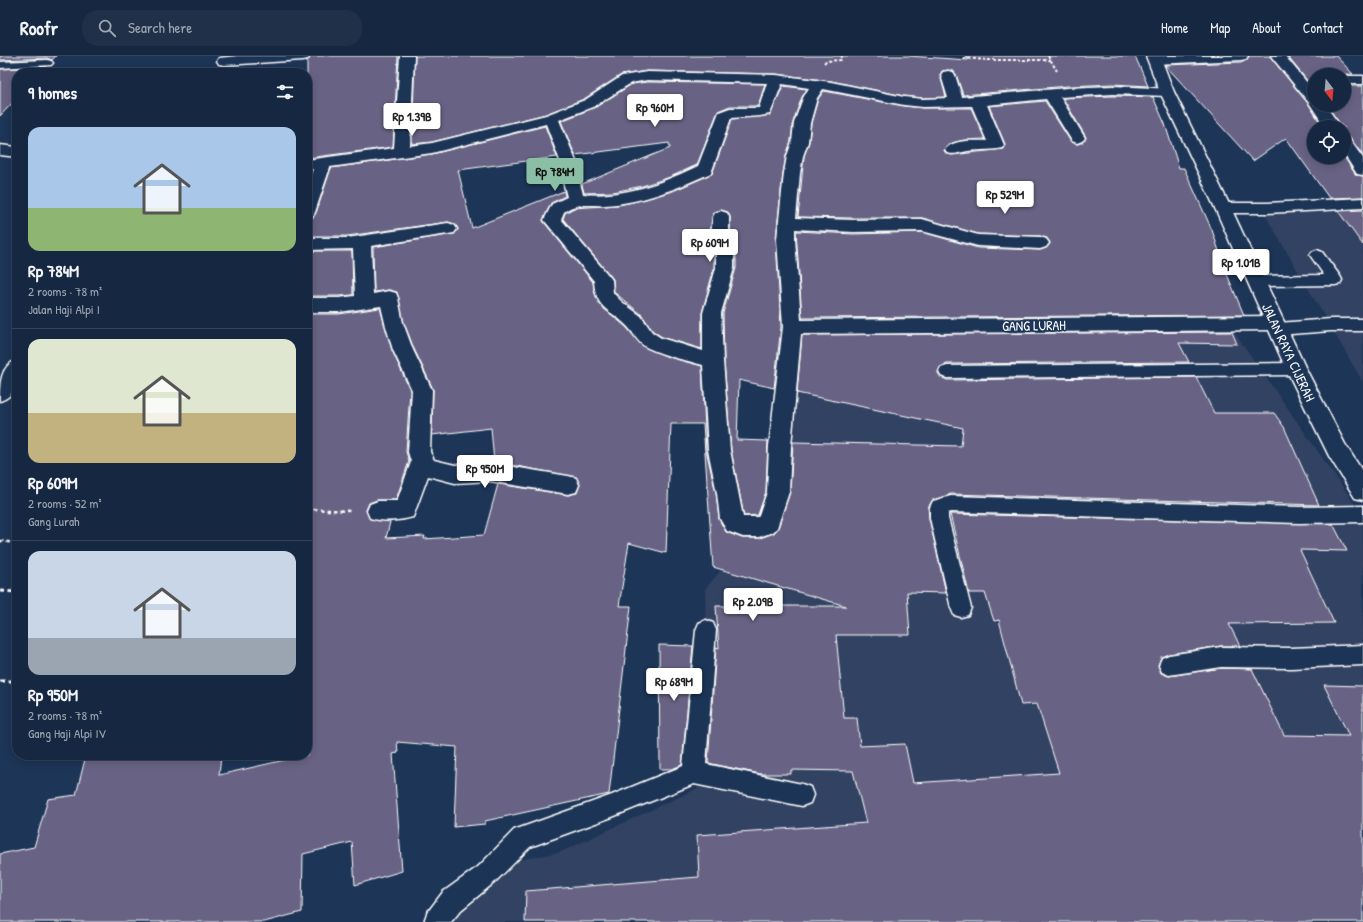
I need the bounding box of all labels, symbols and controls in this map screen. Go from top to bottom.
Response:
search box [82,10,362,46]
text: Roofr [20,15,58,41]
icon: search [96,17,118,39]
text: Search here [128,17,192,38]
text: Home [1161,18,1188,37]
text: Map [1210,18,1230,37]
text: About [1252,18,1281,37]
text: Contact [1303,18,1343,37]
north arrow [1307,68,1351,112]
map controls [1307,68,1351,164]
text: 9 homes [28,81,77,104]
icon: filters [274,81,296,103]
pin: Rp 960M [618,94,692,128]
text: Rp 960M [636,98,674,116]
pin: Rp 1.39B [371,103,453,137]
text: Rp 1.39B [392,107,432,125]
button: locate [1307,120,1351,164]
icon: home [126,153,198,225]
pin: Rp 784M [518,158,592,192]
text: Rp 784M [535,162,575,180]
pin: Rp 529M [968,181,1042,215]
text: Rp 529M [986,185,1024,203]
pin: Rp 609M [673,229,747,263]
text: Rp 609M [691,233,729,251]
pin: Rp 1.01B [1200,249,1282,283]
text: Rp 1.01B [1221,253,1261,271]
text: Rp 784M [28,259,79,282]
text: 2 rooms · 78 m² [28,282,102,300]
text: Jalan Haji Alpi I [28,300,100,318]
street label: JALAN RAYA CIJERAH [1258,300,1320,405]
street label: GANG LURAH [1002,315,1066,335]
icon: home [126,365,198,437]
pin: Rp 950M [448,455,522,489]
text: Rp 950M [466,459,504,477]
text: Rp 609M [28,471,78,494]
text: 2 rooms · 52 m² [28,494,101,512]
text: Gang Lurah [28,512,80,530]
icon: home [126,577,198,649]
pin: Rp 2.09B [712,588,794,622]
text: Rp 2.09B [733,592,773,610]
pin: Rp 689M [637,668,711,702]
text: Rp 689M [655,672,693,690]
text: Rp 950M [28,683,78,706]
text: 2 rooms · 78 m² [28,706,102,724]
text: Gang Haji Alpi IV [28,724,106,742]

